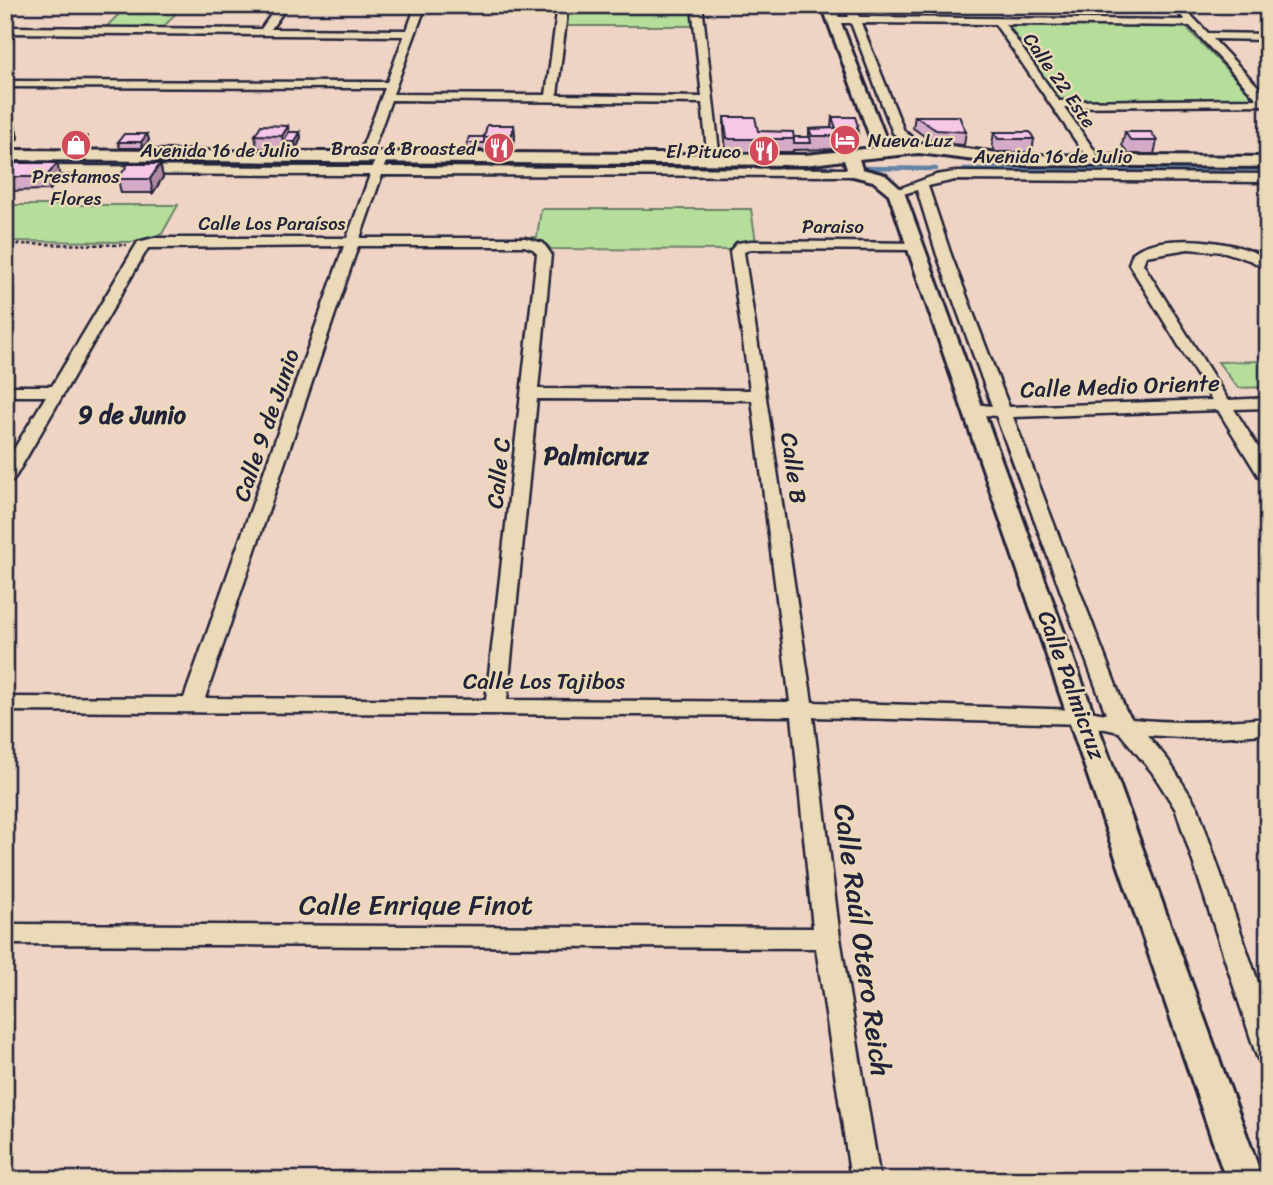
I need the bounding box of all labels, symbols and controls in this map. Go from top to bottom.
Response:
street label: Calle 22 Este [1014,25,1105,135]
hotel icon: Nueva Luz [828,123,862,157]
place label: Nueva Luz [868,124,953,157]
shop icon: Prestamos Flores [59,128,93,162]
restaurant icon: Brasa & Broasted [482,131,516,165]
place label: Brasa & Broasted [331,132,478,165]
street label: Avenida 16 de Julio [139,134,300,167]
restaurant icon: El Pituco [747,134,781,168]
place label: El Pituco [666,135,741,168]
street label: Avenida 16 de Julio [972,140,1133,173]
place label: Prestamos Flores [32,160,120,215]
street label: Calle Los Paraísos [199,207,346,240]
street label: Paraiso [802,210,864,243]
street label: Calle 9 de Junio [221,343,312,507]
street label: Calle Medio Oriente [1020,363,1221,410]
district label: 9 de Junio [78,394,187,436]
street label: Calle B [768,430,819,506]
district label: Palmicruz [544,435,650,477]
street label: Calle C [474,436,523,511]
street label: Calle Palmicruz [1025,605,1118,767]
street label: Calle Los Tajibos [463,661,626,702]
street label: Calle Raúl Otero Reich [819,800,906,1080]
street label: Calle Enrique Finot [299,880,533,929]

